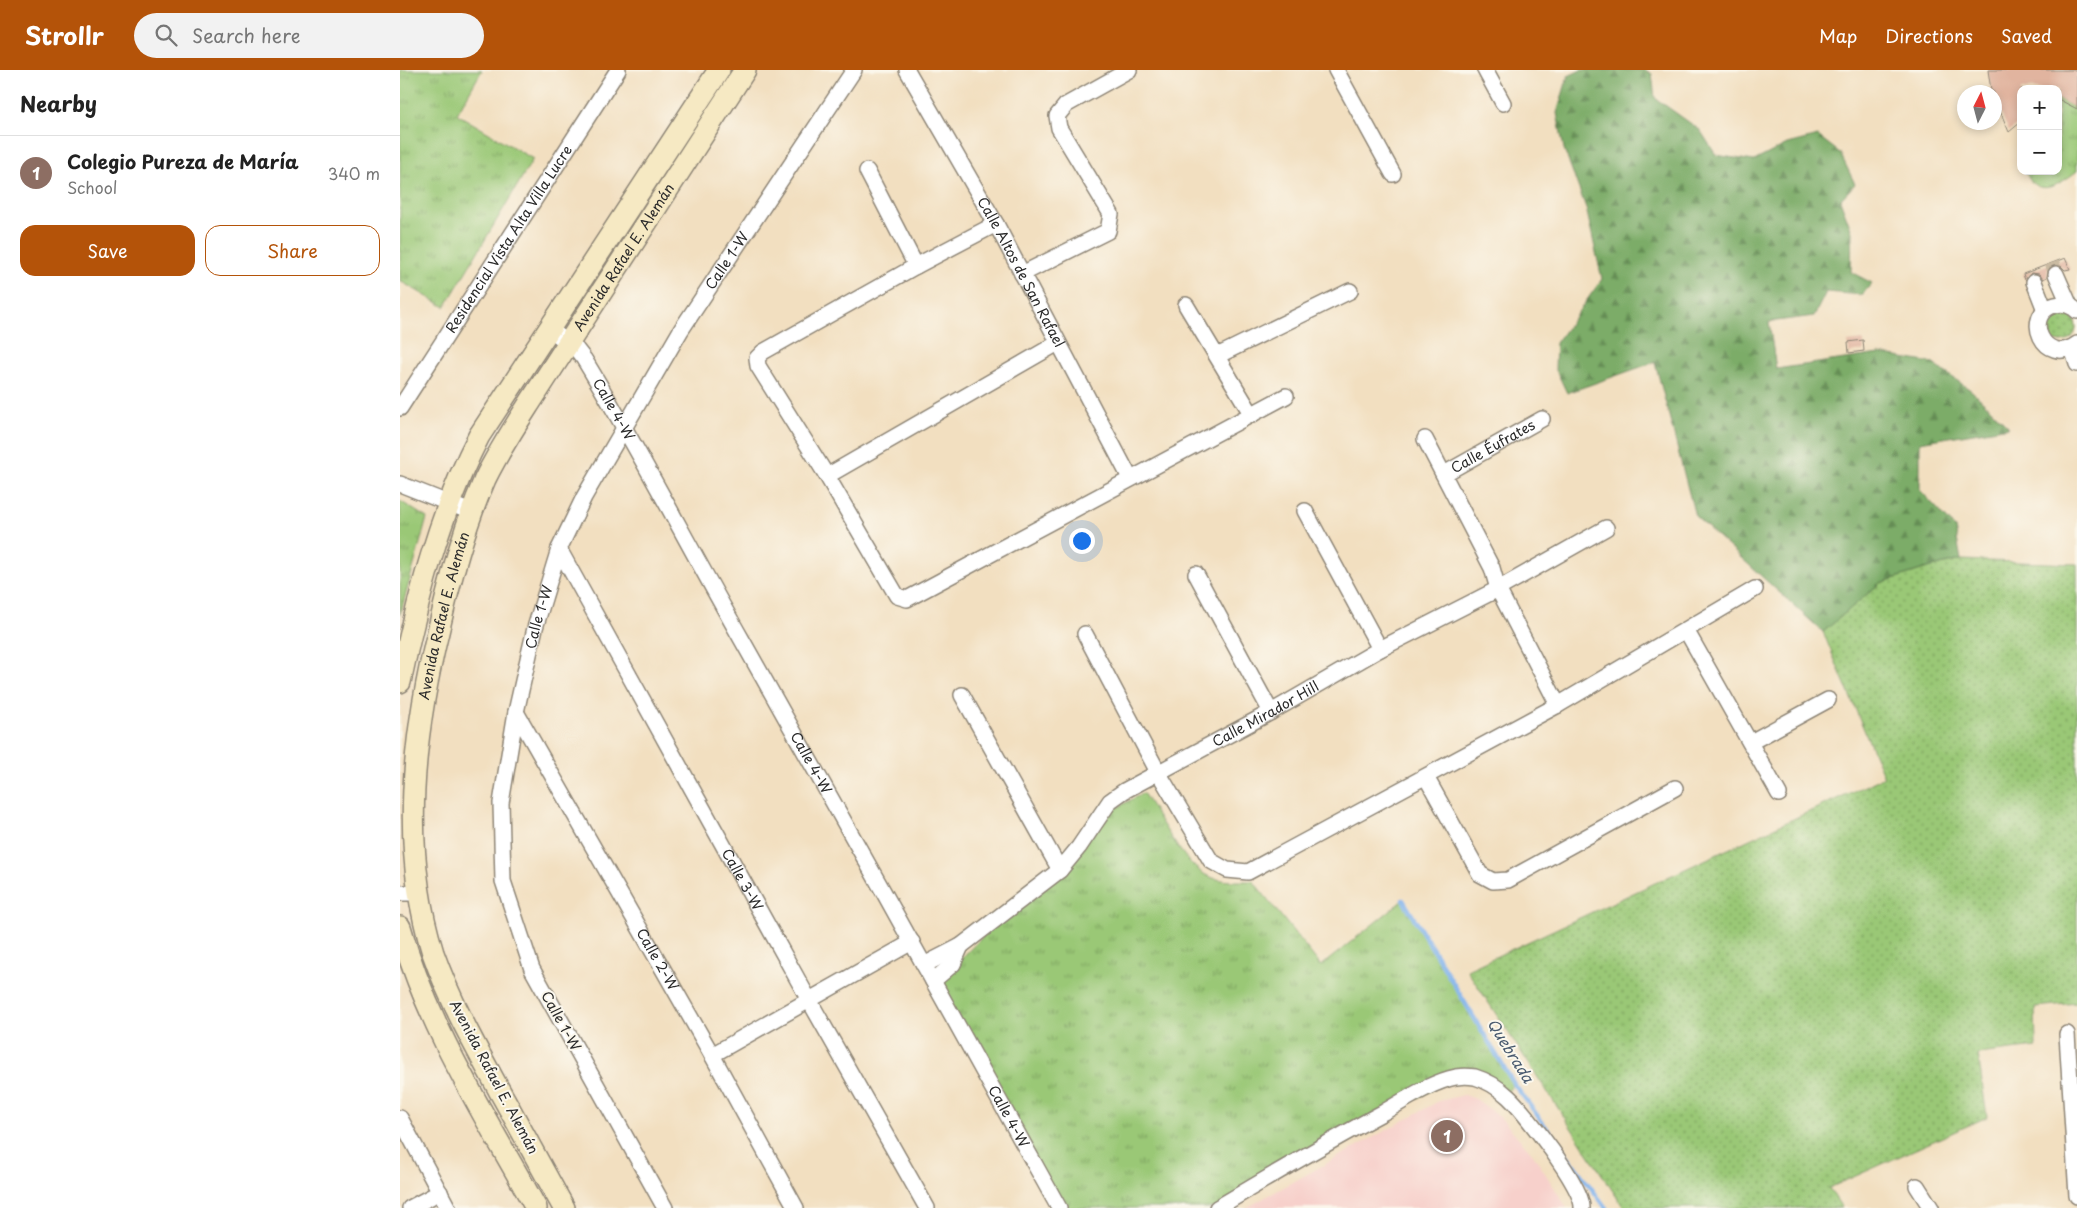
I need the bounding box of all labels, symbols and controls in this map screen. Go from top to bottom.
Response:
search box [134,13,484,58]
text: Strollr [25,17,104,53]
icon: search [152,21,180,49]
text: Search here [192,21,301,49]
text: Map [1819,22,1857,49]
text: Directions [1885,22,1973,49]
text: Saved [2001,22,2052,49]
north arrow [1957,85,2002,130]
map controls [2017,85,2062,175]
button: + [2017,85,2062,130]
text: Nearby [20,87,97,119]
button: − [2017,130,2062,175]
street label: Residencial Vista Alta Villa Lucre [440,141,577,337]
text: Colegio Pureza de María [67,147,299,175]
text: 1 [32,161,40,185]
text: 340 m [328,161,380,185]
text: School [67,175,117,199]
street label: Avenida Rafael E. Alemán [568,179,679,335]
street label: Calle Altos de San Rafael [972,193,1070,351]
button: Save [20,225,195,276]
button: Share [205,225,380,276]
street label: Calle 1-W [700,227,754,294]
street label: Calle 4-W [588,374,641,444]
street label: Calle Éufrates [1447,414,1539,478]
your location [1069,528,1095,554]
street label: Avenida Rafael E. Alemán [413,529,474,701]
street label: Calle 1-W [520,582,558,651]
street label: Calle Mirador Hill [1208,676,1323,752]
street label: Calle 4-W [786,728,838,798]
street label: Calle 3-W [717,844,769,915]
street label: Calle 2-W [632,924,684,995]
street label: Calle 1-W [536,987,587,1055]
street label: Avenida Rafael E. Alemán [445,996,544,1158]
water label: Quebrada [1482,1013,1540,1087]
street label: Calle 4-W [983,1081,1035,1152]
pin: 1 [1431,1117,1463,1155]

